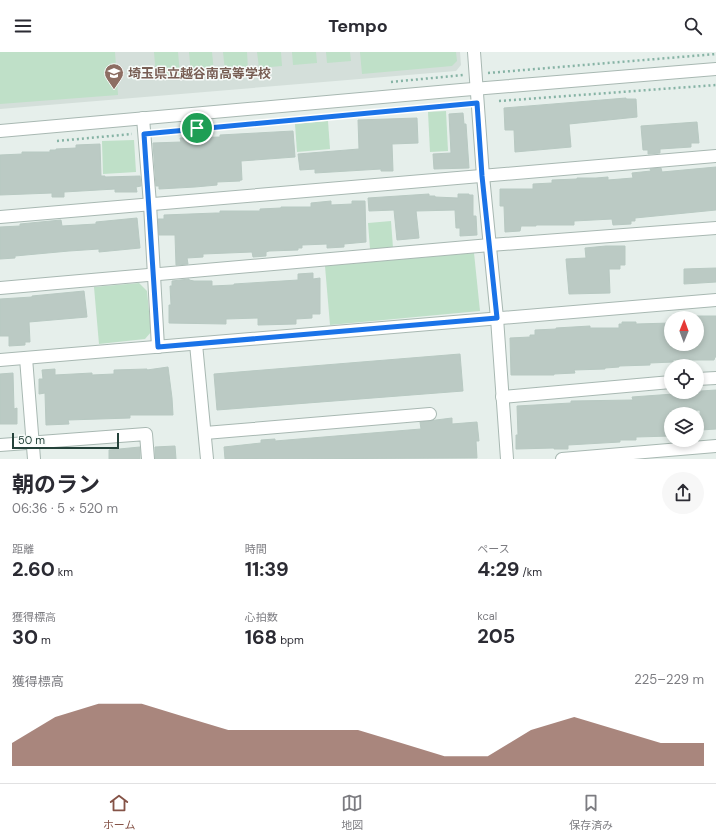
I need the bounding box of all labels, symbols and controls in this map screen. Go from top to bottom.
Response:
text: Tempo [328,14,388,38]
icon: menu [12,15,34,37]
icon: search [682,15,704,37]
school or university icon: 埼玉県立越谷南高等学校 [103,62,125,90]
place label: 埼玉県立越谷南高等学校 [128,65,271,82]
pin [180,111,214,145]
icon: arrive [186,117,208,139]
north arrow [664,311,704,351]
map controls [664,311,704,447]
button: locate [664,359,704,399]
button: layers [664,407,704,447]
scale bar [12,431,119,450]
text: 50 m [18,433,45,447]
text: 朝のラン [12,470,100,499]
button: share [662,472,704,514]
text: 06:36 · 5 × 520 m [12,500,118,517]
text: 距離 [12,542,34,556]
text: 時間 [245,542,267,556]
text: ペース [477,542,510,556]
text: 2.60 [12,556,55,582]
text: 11:39 [245,556,289,582]
text: 4:29 [477,556,520,582]
text: km [55,565,73,579]
text: /km [520,565,542,579]
text: kcal [477,609,497,623]
text: 獲得標高 [12,610,56,624]
text: 心拍数 [245,610,278,624]
text: 205 [477,623,515,649]
text: 30 [12,624,38,650]
text: 168 [245,624,277,650]
text: m [38,633,51,647]
text: bpm [277,633,304,647]
text: 225–229 m [634,671,704,688]
text: 獲得標高 [12,673,64,690]
tab: ホーム [103,792,136,832]
tab: 地図 [341,792,363,832]
tab: 保存済み [569,792,613,832]

